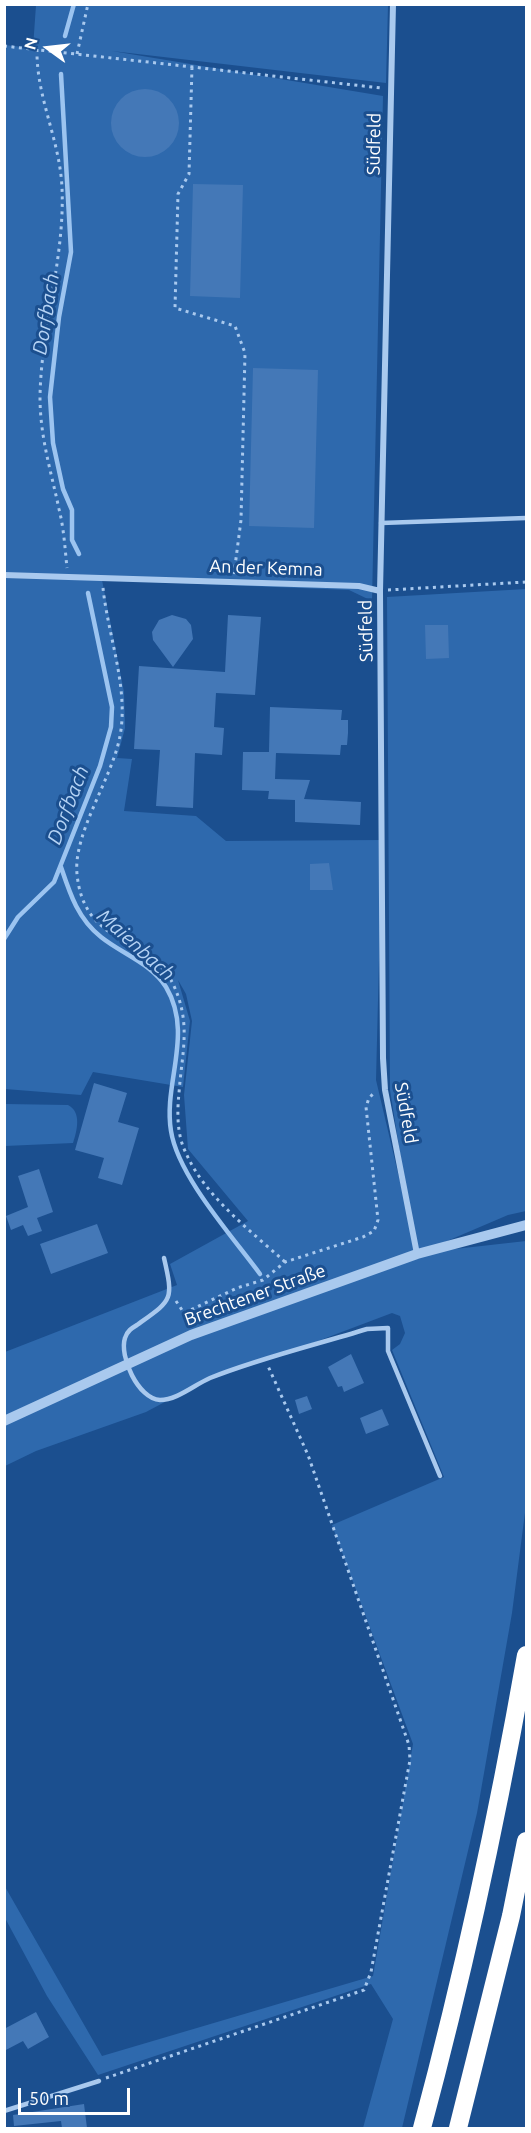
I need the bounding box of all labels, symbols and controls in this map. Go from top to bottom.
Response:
north arrow [18,18,78,78]
text: N [20,35,41,51]
street label: Südfeld [363,113,385,175]
water label: Dorfbach [28,272,64,356]
street label: An der Kemna [209,555,323,581]
street label: Südfeld [355,600,377,662]
water label: Dorfbach [42,762,94,848]
water label: Maienbach [92,904,180,986]
street label: Südfeld [390,1080,422,1146]
street label: Brechtener Straße [182,1259,328,1331]
scale bar [21,2076,134,2114]
text: 50 m [29,2088,69,2108]

